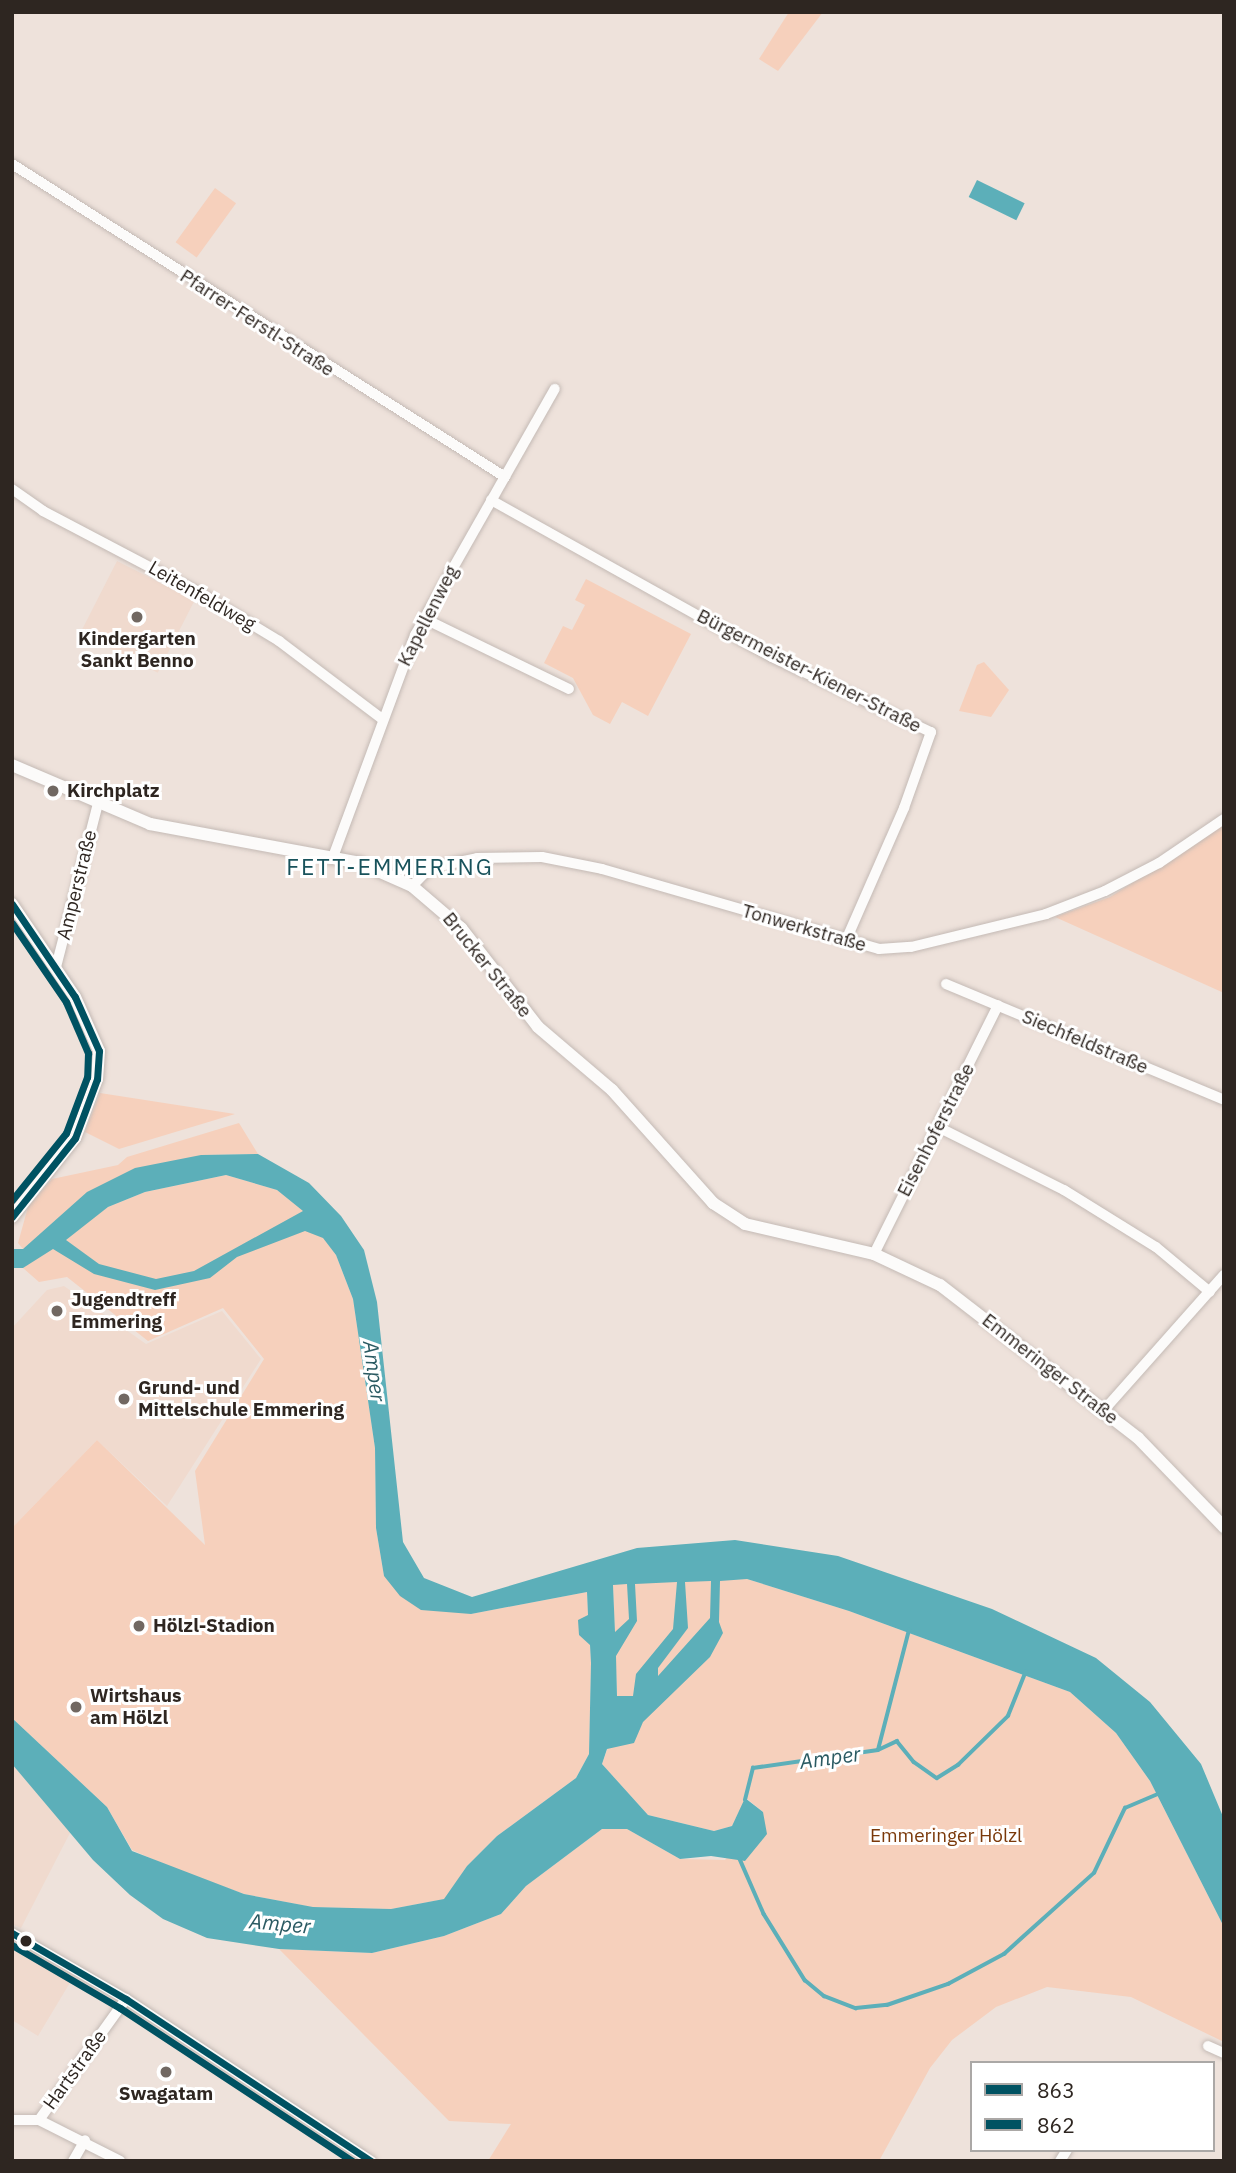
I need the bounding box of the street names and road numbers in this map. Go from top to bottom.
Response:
street label: Pfarrer-Ferstl-Straße [176,265,338,381]
street label: Leitenfeldweg [144,556,260,636]
street label: Kapellenweg [393,562,463,670]
street label: Bürgermeister-Kiener-Straße [693,604,925,738]
street label: Amperstraße [52,828,102,942]
street label: Tonwerkstraße [739,899,869,957]
street label: Brucker Straße [438,908,536,1022]
street label: Siechfeldstraße [1019,1005,1151,1079]
street label: Eisenhoferstraße [893,1060,979,1200]
street label: Emmeringer Straße [977,1309,1123,1429]
street label: Hartstraße [39,2026,111,2114]

